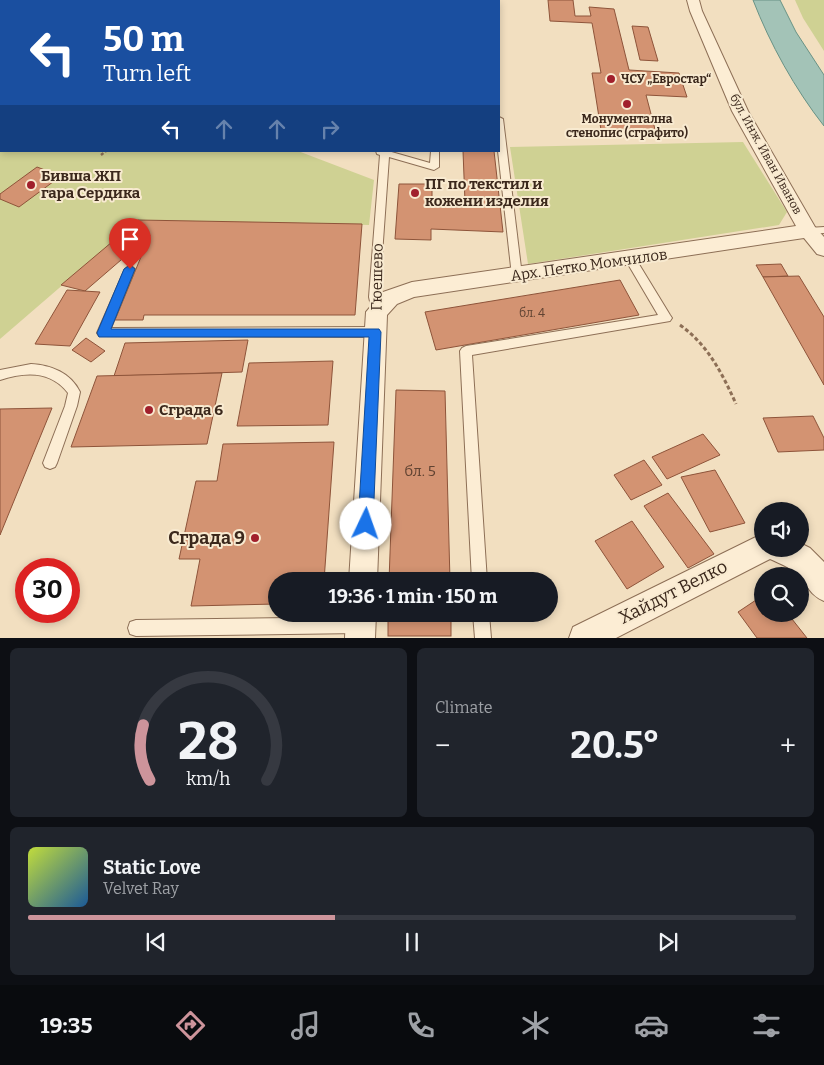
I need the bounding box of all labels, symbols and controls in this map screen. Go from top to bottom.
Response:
text: 50 m [103,18,184,60]
icon: left [20,20,85,85]
text: Turn left [103,60,191,87]
place label: ЧСУ „Евростар“ [621,72,711,86]
marker: ЧСУ „Евростар“ [605,73,617,85]
street label: бул. Инж. Иван Иванов [727,91,805,217]
marker: Монументална стенопис (сграфито) [621,98,633,110]
place label: Монументална стенопис (сграфито) [566,112,688,140]
icon: left [157,115,185,143]
icon: ahead [210,115,238,143]
icon: ahead [263,115,291,143]
icon: right [316,115,344,143]
place label: Бивша ЖП гара Сердика [41,167,141,202]
place label: ПГ по текстил и кожени изделия [425,175,549,210]
marker: Бивша ЖП гара Сердика [25,179,37,191]
marker: ПГ по текстил и кожени изделия [409,187,421,199]
pin [109,218,151,269]
icon: arrive [116,225,144,253]
street label: Гюешево [367,243,387,311]
street label: Арх. Петко Момчилов [509,245,669,285]
house number: бл. 4 [519,306,545,320]
place label: Сграда 6 [159,401,223,419]
marker: Сграда 6 [143,404,155,416]
house number: бл. 5 [404,462,436,480]
position arrow [339,497,391,549]
map controls [754,502,809,622]
button: sound [754,502,809,557]
place label: Сграда 9 [168,527,245,549]
marker: Сграда 9 [249,532,261,544]
street label: Хайдут Велко [615,555,731,629]
speed limit sign: 30 [15,558,80,623]
button: search [754,567,809,622]
text: 19:36 · 1 min · 150 m [329,585,497,608]
text: Climate [435,698,493,717]
text: 28 [178,710,239,773]
text: 20.5° [570,722,660,768]
text: − [435,729,450,762]
text: + [780,729,796,762]
text: km/h [186,768,231,790]
text: Static Love [103,856,201,879]
text: Velvet Ray [103,879,179,898]
icon: previous [142,928,170,956]
icon: pause [398,928,426,956]
icon: next [654,928,682,956]
icon: directions [173,1008,208,1043]
icon: music [288,1008,323,1043]
icon: phone [403,1008,438,1043]
icon: climate [518,1008,553,1043]
icon: car [634,1008,669,1043]
icon: filters [749,1008,784,1043]
text: 19:35 [40,1012,92,1039]

